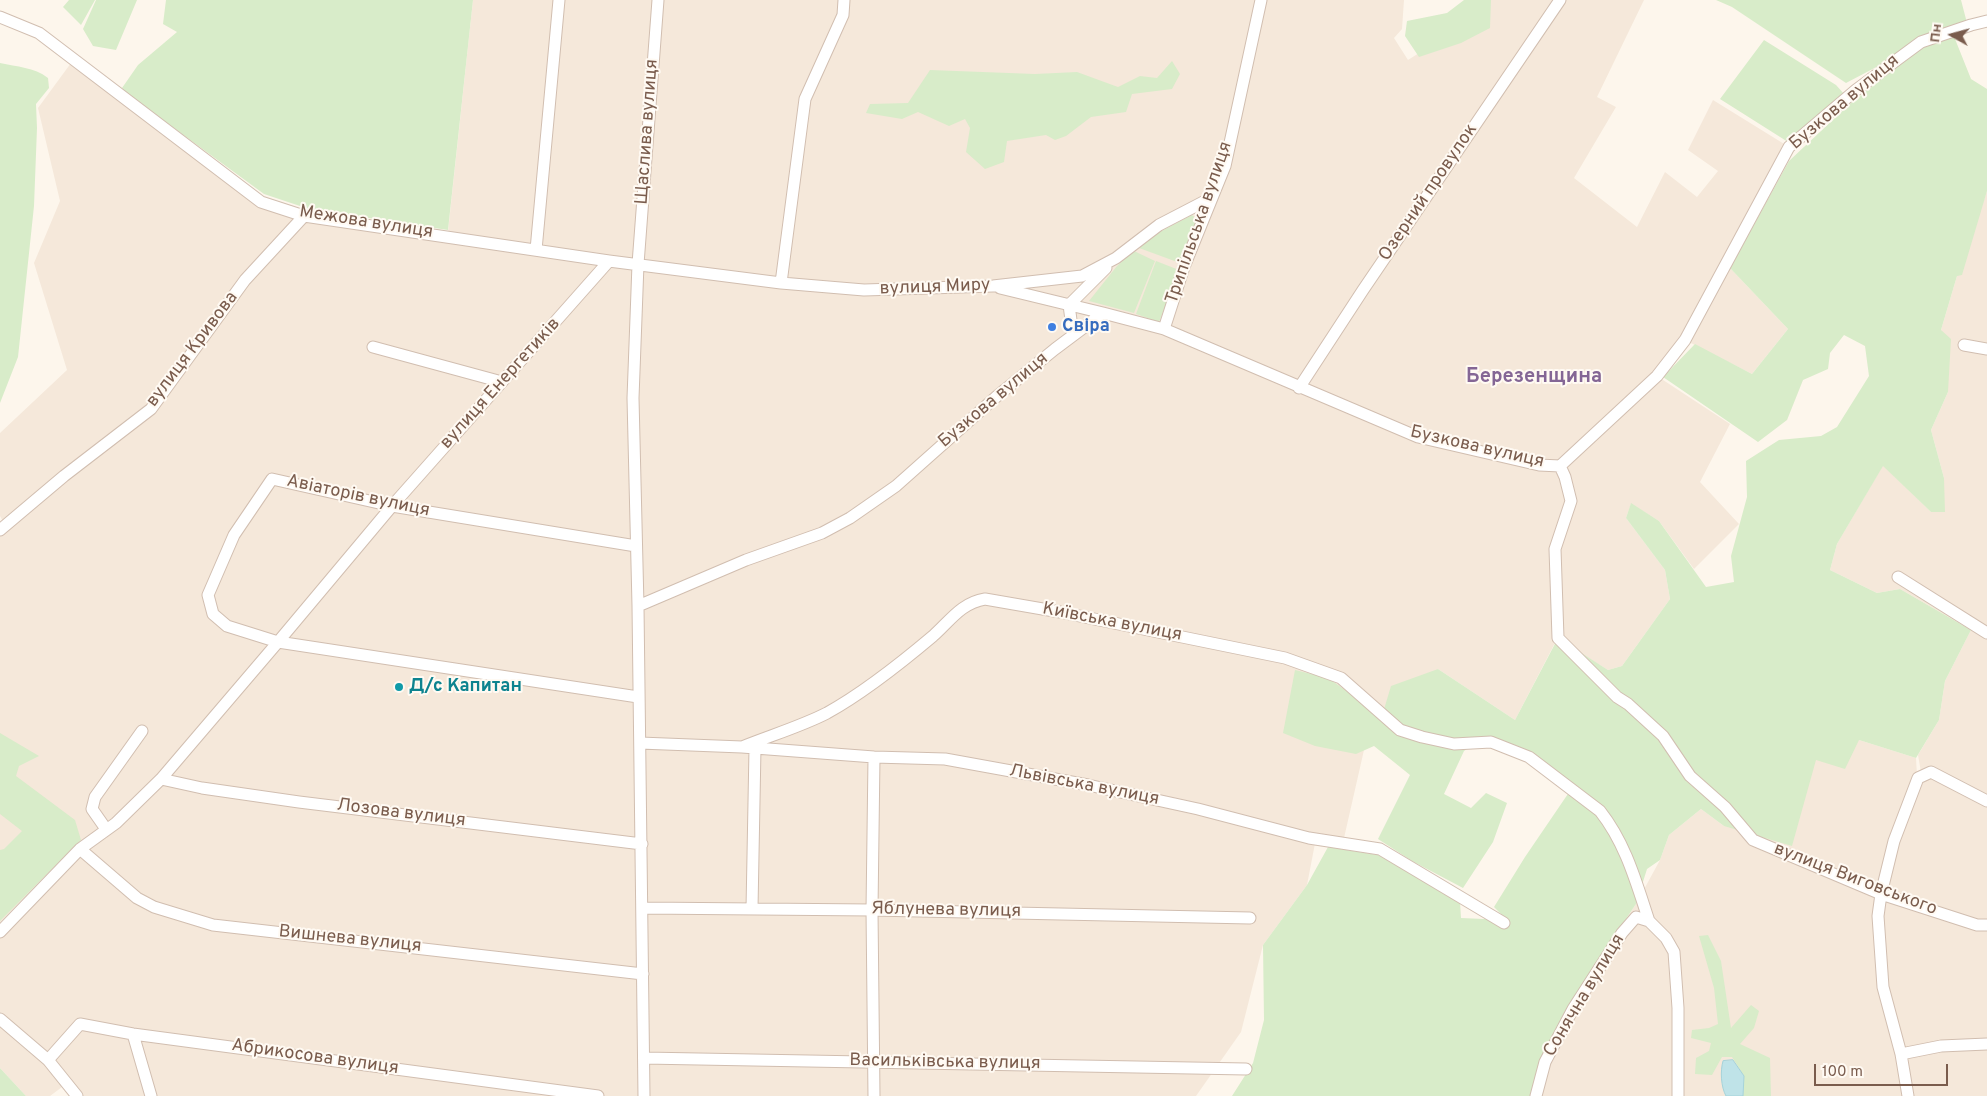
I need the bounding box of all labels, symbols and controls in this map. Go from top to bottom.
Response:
north arrow [1927,10,1977,60]
text: Пн [1927,23,1946,44]
street label: Бузкова вулиця [1786,51,1904,155]
street label: Щаслива вулиця [632,58,664,206]
street label: Озерний провулок [1375,120,1483,266]
street label: Трипільська вулиця [1162,139,1238,307]
street label: Межова вулиця [298,202,434,244]
street label: вулиця Миру [879,275,991,301]
street label: вулиця Кривова [143,288,243,412]
street label: вулиця Енергетиків [436,314,566,454]
place label: Свіра [1062,316,1110,338]
marker: Свіра [1046,321,1058,333]
street label: Бузкова вулиця [935,349,1053,453]
district label: Березенщина [1466,366,1602,390]
street label: Бузкова вулиця [1408,422,1546,474]
street label: Авіаторів вулиця [284,471,432,523]
street label: Київська вулиця [1040,599,1184,647]
place label: Д/с Капитан [409,676,522,698]
marker: Д/с Капитан [393,681,405,693]
street label: Львівська вулиця [1007,761,1161,811]
street label: Лозова вулиця [335,795,467,833]
street label: вулиця Виговського [1770,839,1940,921]
street label: Яблунева вулиця [871,899,1021,923]
street label: Вишнева вулиця [278,922,422,958]
street label: Сонячна вулиця [1540,931,1630,1061]
street label: Абрикосова вулиця [230,1036,400,1080]
street label: Васильківська вулиця [849,1051,1041,1075]
scale bar [1817,1054,1951,1086]
text: 100 m [1822,1063,1863,1082]

